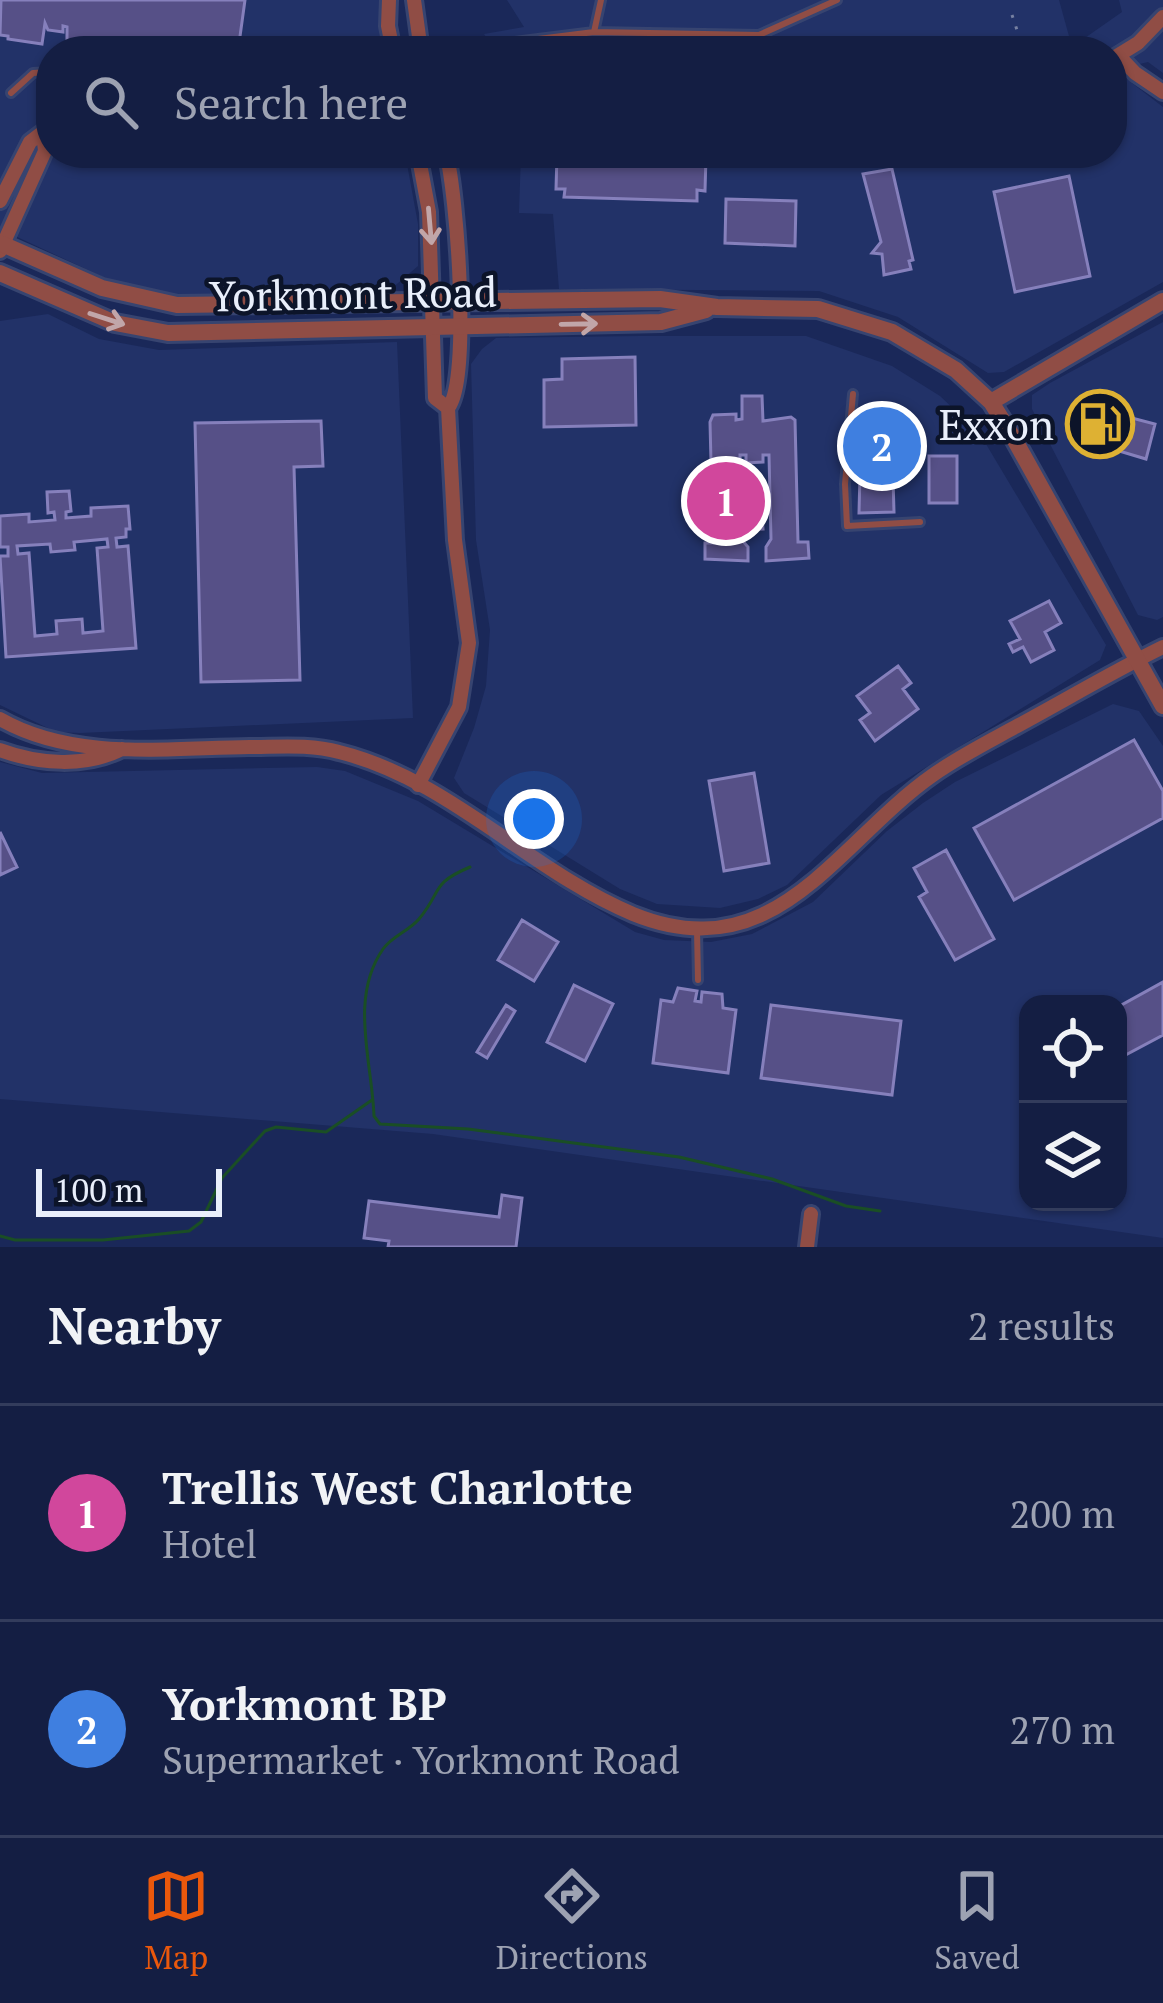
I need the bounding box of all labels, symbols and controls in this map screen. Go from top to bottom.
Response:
search box [36,36,1127,168]
icon: search [78,69,144,135]
text: Search here [174,72,408,132]
one-way arrow [419,206,442,245]
street label: Yorkmont Road [208,262,498,324]
one-way arrow [87,309,125,331]
one-way arrow [559,312,598,335]
fuel station icon: Exxon [1065,389,1135,459]
place label: Exxon [939,396,1054,452]
pin: 2 [843,401,921,491]
pin: 1 [687,456,765,546]
your location [504,789,564,849]
map controls [1019,995,1127,1211]
button: locate [1019,995,1127,1103]
button: layers [1019,1103,1127,1211]
scale bar [36,1163,222,1216]
text: 100 m [54,1168,143,1211]
text: Nearby [48,1291,221,1359]
text: 2 results [968,1299,1115,1351]
text: Trellis West Charlotte [162,1457,633,1517]
text: 1 [76,1487,98,1539]
text: 200 m [1010,1487,1115,1539]
text: Hotel [162,1517,257,1569]
text: Yorkmont BP [162,1673,447,1733]
text: 2 [76,1703,98,1755]
text: 270 m [1010,1703,1115,1755]
text: Supermarket · Yorkmont Road [162,1733,680,1785]
tab: Map [143,1863,209,1978]
tab: Directions [496,1863,648,1978]
tab: Saved [934,1863,1020,1978]

